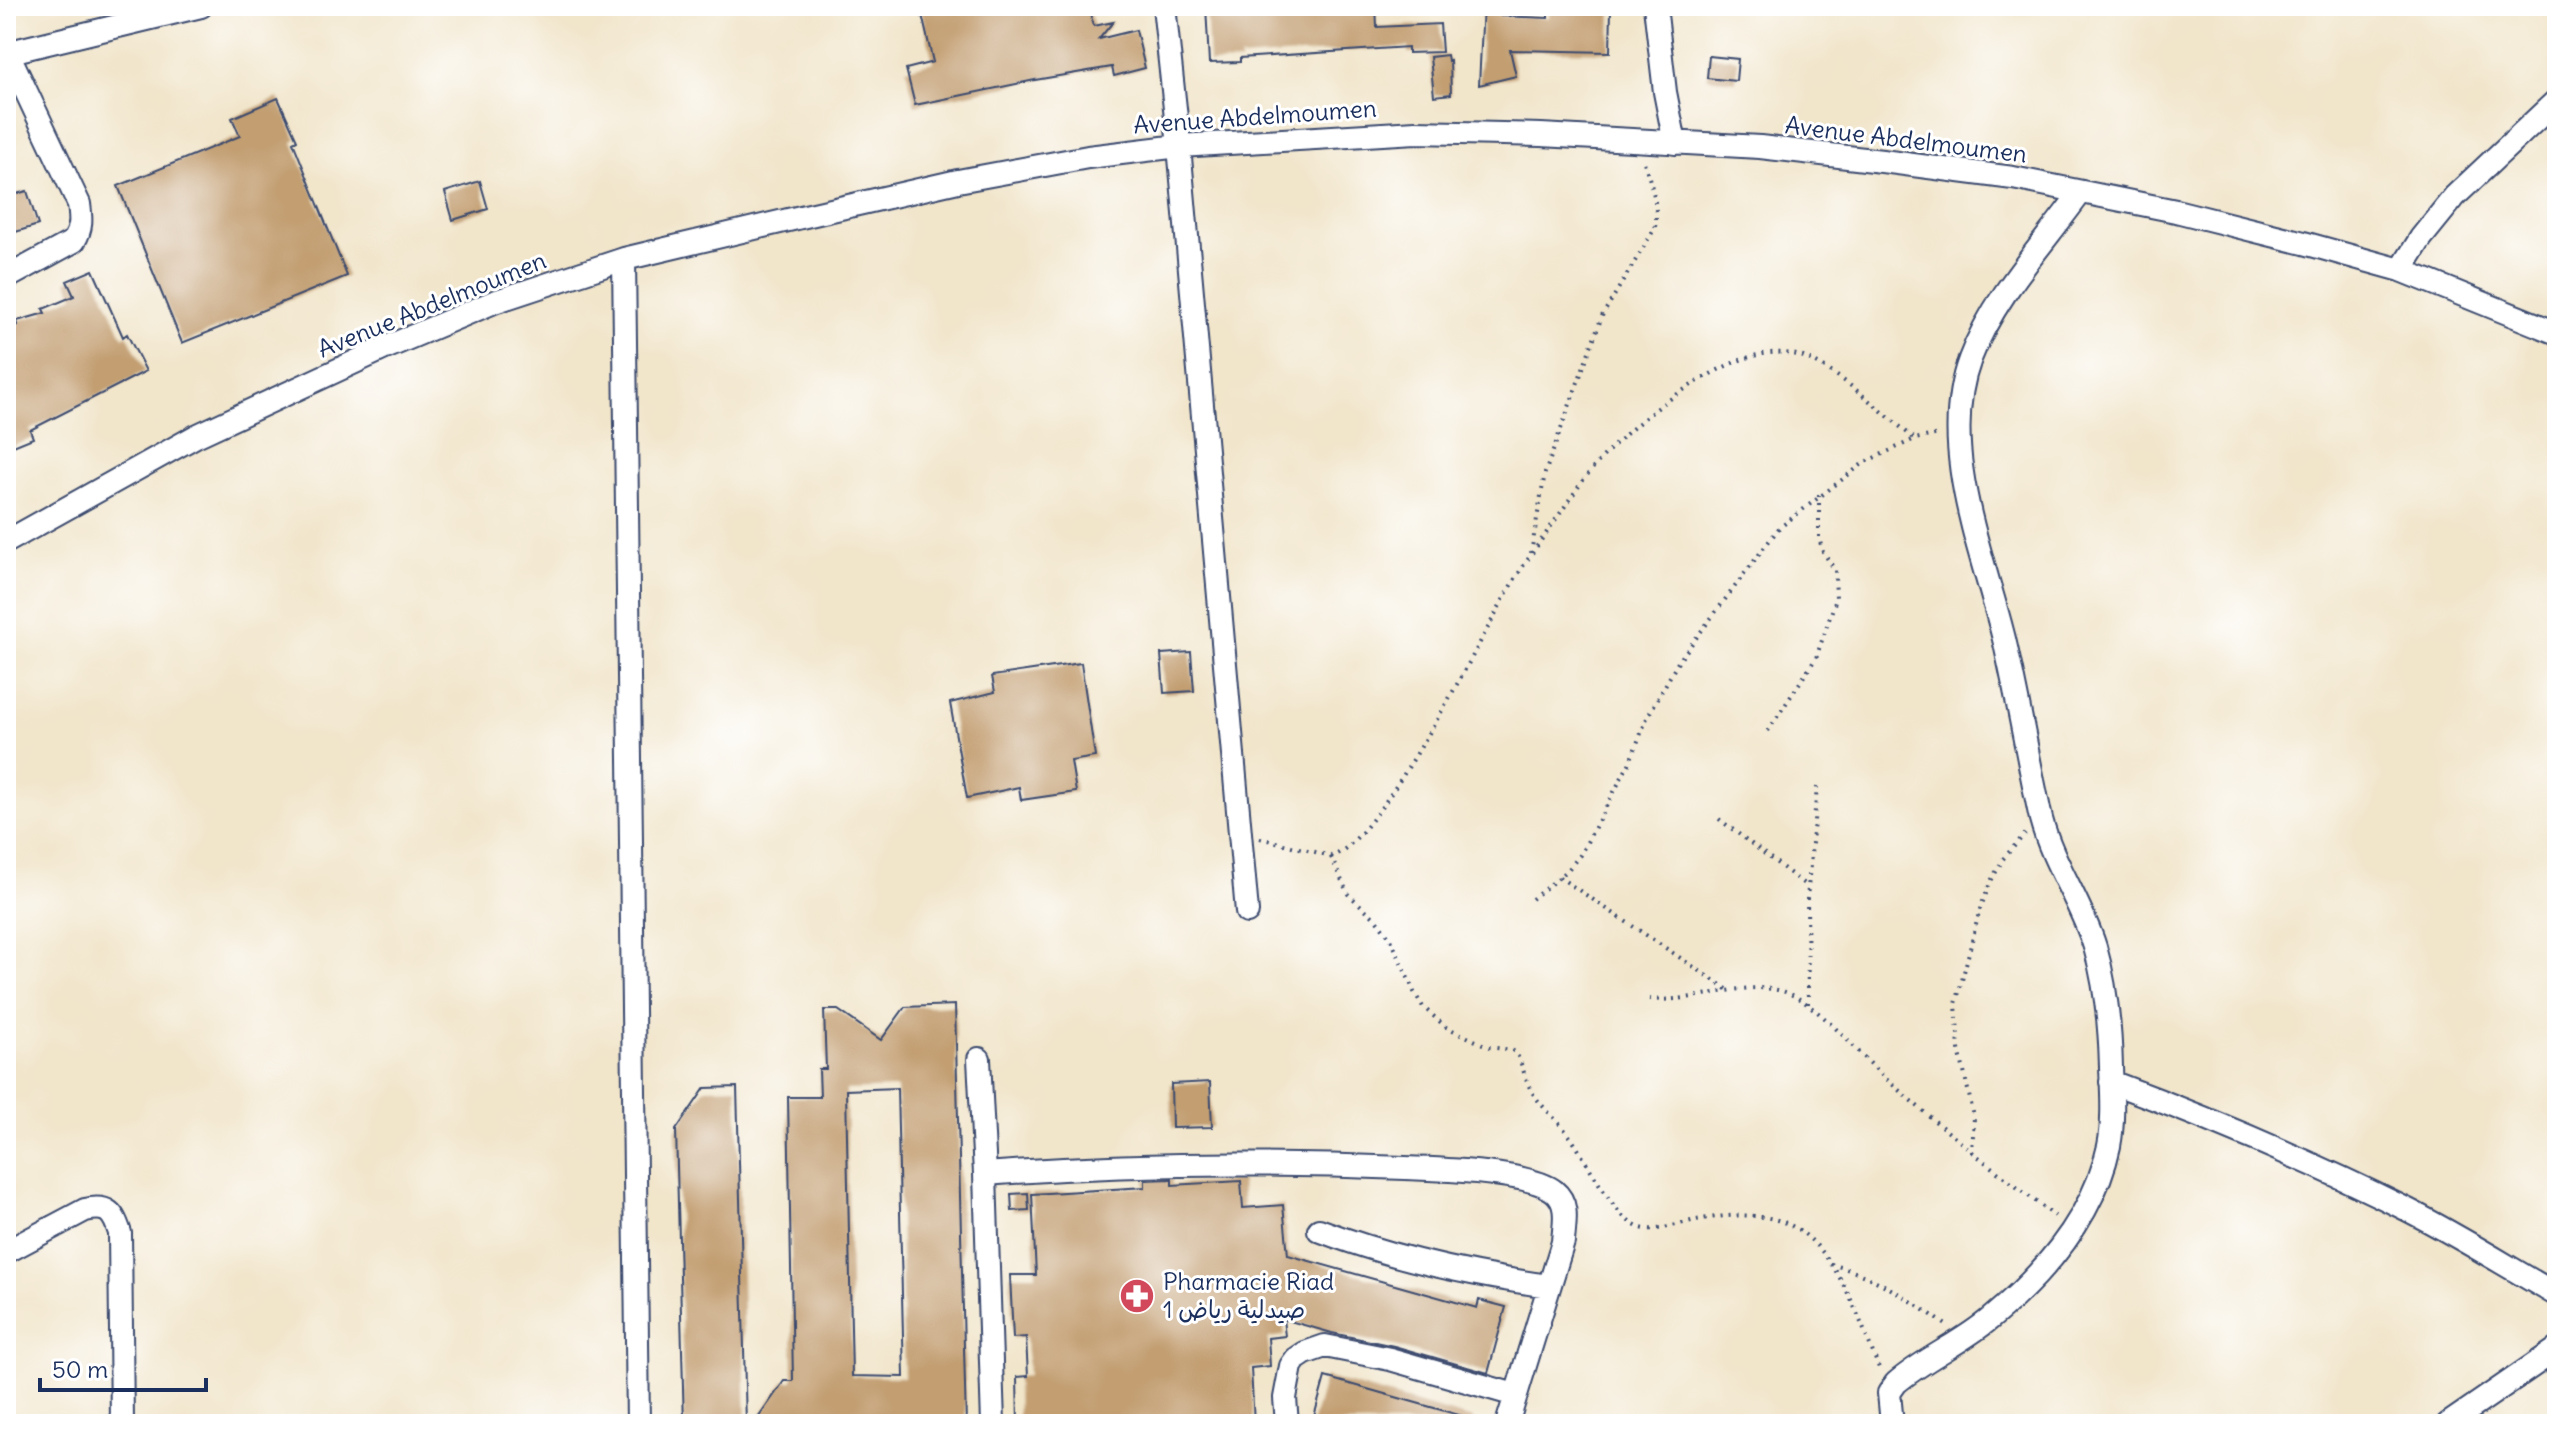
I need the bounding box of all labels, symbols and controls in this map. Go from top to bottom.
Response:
street label: Avenue Abdelmoumen [1132,93,1378,139]
street label: Avenue Abdelmoumen [1783,109,2029,169]
street label: Avenue Abdelmoumen [313,245,550,364]
place label: Pharmacie Riad 1 صيدلية رياض [1163,1266,1334,1324]
pharmacy icon: Pharmacie Riad 1 صيدلية رياض [1118,1277,1156,1315]
scale bar [40,1342,206,1392]
text: 50 m [52,1354,108,1384]

